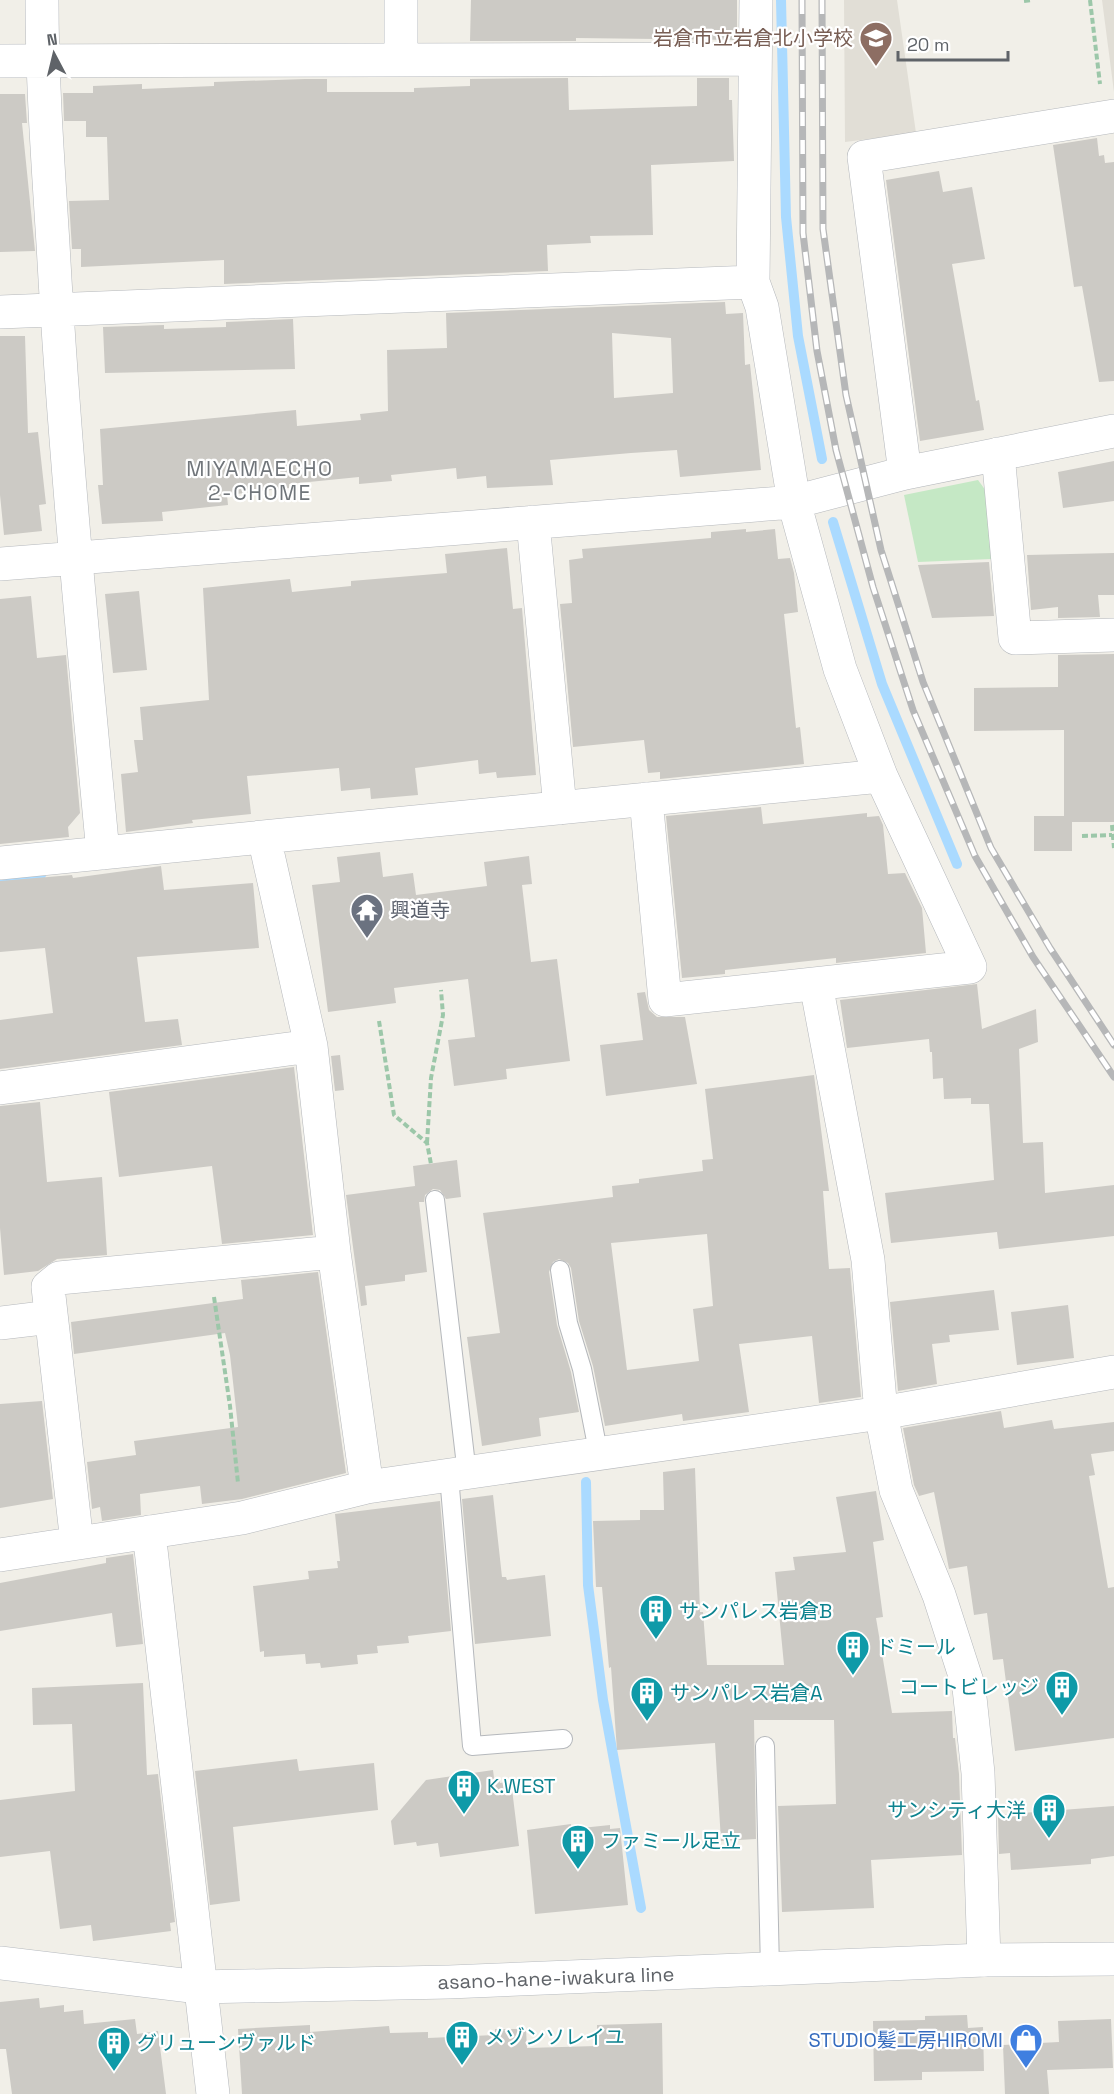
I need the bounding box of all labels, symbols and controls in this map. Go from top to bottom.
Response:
school or university icon: 岩倉市立岩倉北小学校 [858,20,894,67]
north arrow [24,24,84,84]
scale bar [898,24,1008,62]
place label: 岩倉市立岩倉北小学校 [653,25,853,51]
text: N [46,29,59,51]
text: 20 m [907,33,950,56]
district label: MIYAMAECHO 2-CHOME [186,455,334,506]
temple icon: 興道寺 [349,892,385,939]
place label: 興道寺 [390,897,450,923]
building icon: サンパレス岩倉B [638,1593,674,1640]
place label: サンパレス岩倉B [679,1598,832,1624]
building icon: ドミール [835,1629,871,1676]
place label: ドミール [876,1634,956,1660]
building icon: コートビレッジ [1044,1669,1080,1716]
place label: コートビレッジ [899,1674,1039,1700]
building icon: サンパレス岩倉A [629,1675,665,1722]
place label: サンパレス岩倉A [670,1680,823,1706]
building icon: K.WEST [446,1768,482,1815]
place label: K.WEST [487,1773,556,1799]
building icon: サンシティ大洋 [1031,1792,1067,1839]
place label: サンシティ大洋 [887,1797,1026,1823]
building icon: ファミール足立 [560,1823,596,1870]
place label: ファミール足立 [601,1828,741,1854]
street label: asano-hane-iwakura line [437,1961,675,1995]
building icon: メゾンソレイユ [444,2019,480,2066]
shop icon: STUDIO髪工房HIROMI [1008,2022,1044,2069]
place label: メゾンソレイユ [485,2024,625,2050]
building icon: グリューンヴァルド [96,2025,132,2072]
place label: STUDIO髪工房HIROMI [809,2027,1003,2053]
place label: グリューンヴァルド [137,2030,316,2056]

